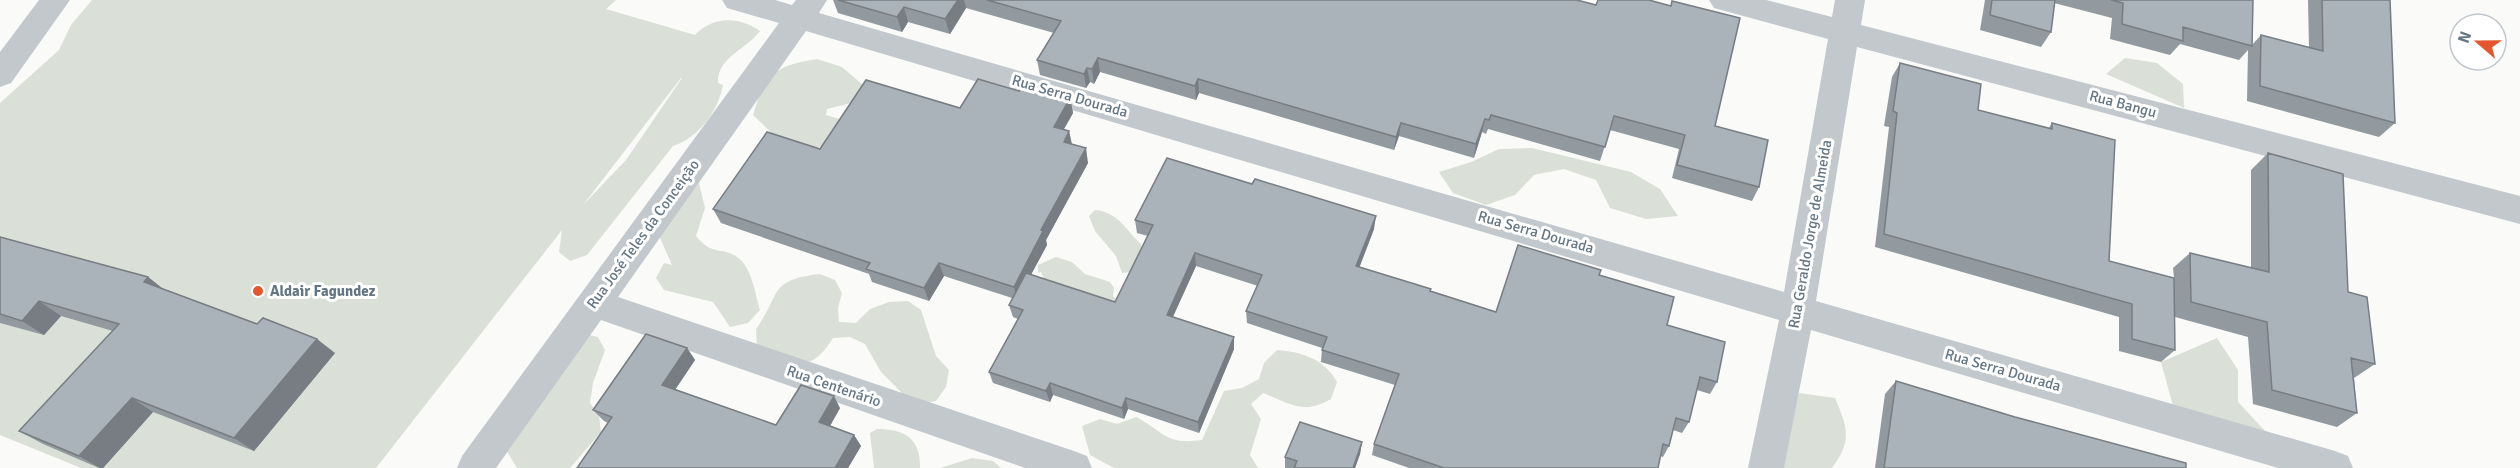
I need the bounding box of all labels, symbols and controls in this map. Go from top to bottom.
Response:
north arrow [2448,12,2508,72]
text: N [2454,29,2476,46]
street label: Rua Serra Dourada [1010,71,1130,121]
street label: Rua Bangu [2087,86,2159,122]
street label: Rua Geraldo Jorge de Almeida [1785,138,1835,330]
street label: Rua José Teles da Conceição [583,156,703,312]
street label: Rua Serra Dourada [1476,207,1596,257]
place label: Aldair Fagundez [270,282,376,300]
marker: Aldair Fagundez [251,284,265,298]
street label: Rua Serra Dourada [1943,345,2063,395]
street label: Rua Centenário [785,361,884,411]

